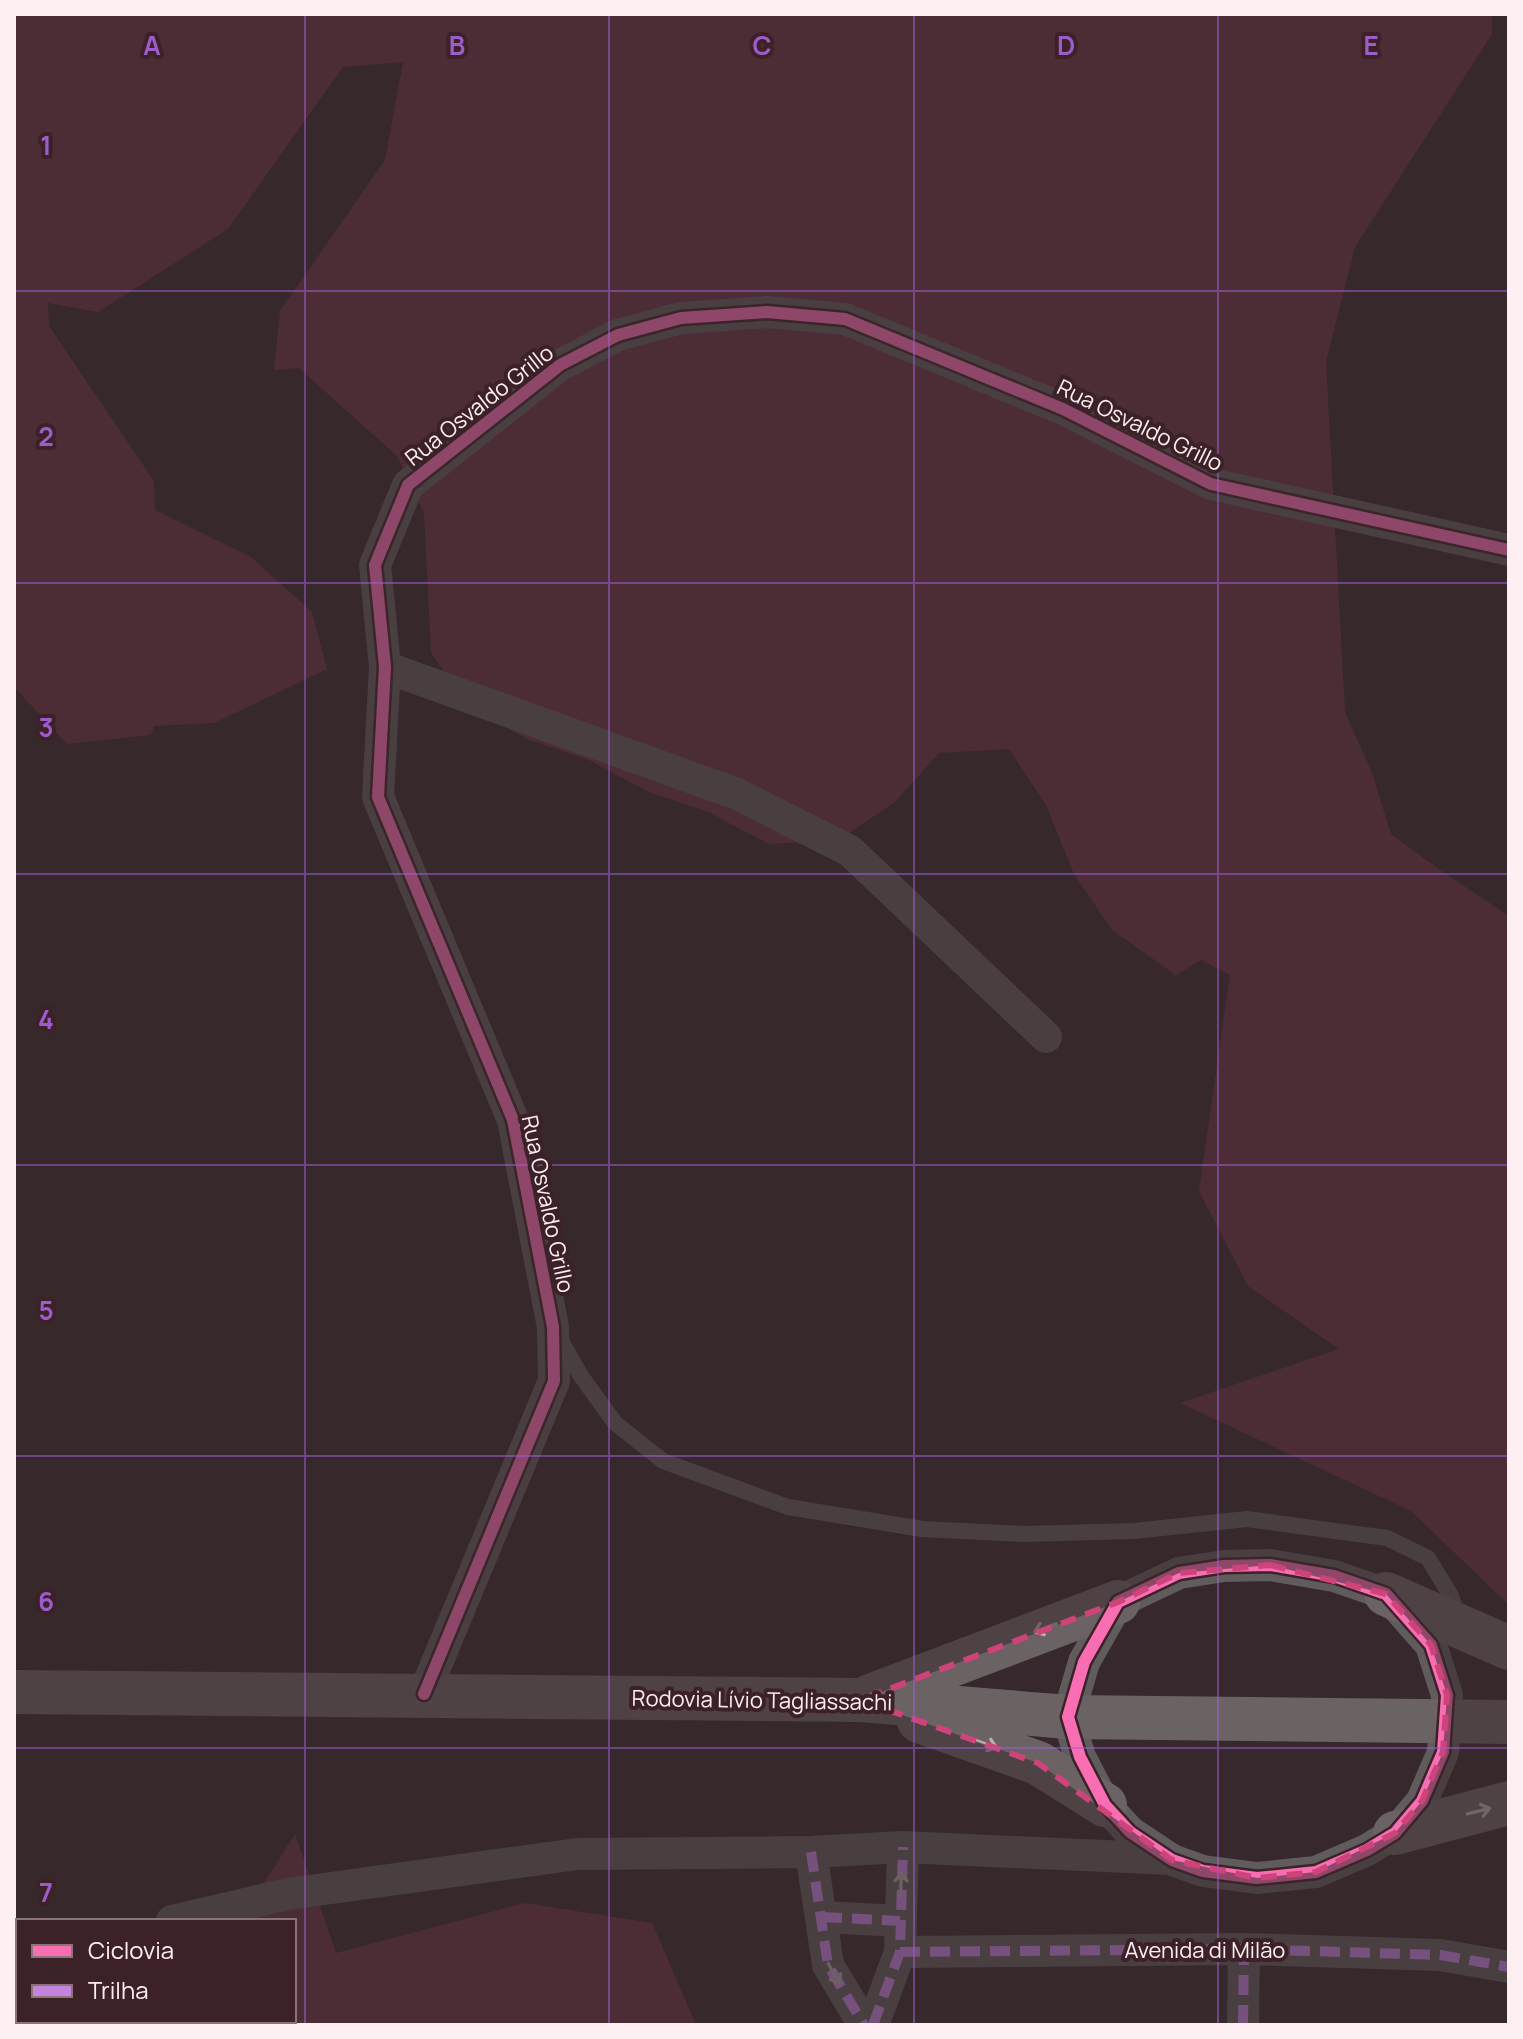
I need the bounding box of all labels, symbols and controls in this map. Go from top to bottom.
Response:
text: A [143,27,161,63]
text: B [449,27,465,63]
text: C [752,27,772,63]
text: D [1057,27,1075,63]
text: E [1363,27,1379,63]
text: 1 [40,127,52,163]
street label: Rua Osvaldo Grillo [399,338,559,472]
street label: Rua Osvaldo Grillo [1052,372,1228,478]
text: 2 [38,418,54,454]
text: 3 [38,709,54,745]
text: 4 [38,1001,54,1037]
street label: Rua Osvaldo Grillo [515,1112,581,1296]
text: 5 [38,1292,54,1328]
text: 6 [38,1583,54,1619]
one-way arrow [1033,1622,1058,1636]
street label: Rodovia Lívio Tagliassachi [631,1683,893,1717]
one-way arrow [973,1738,998,1753]
one-way arrow [1466,1803,1492,1818]
one-way arrow [894,1871,909,1898]
text: 7 [39,1874,53,1910]
legend [16,1919,296,2023]
text: Ciclovia [88,1933,174,1966]
street label: Avenida di Milão [1125,1935,1285,1965]
one-way arrow [827,1962,843,1985]
text: Trilha [88,1973,149,2006]

